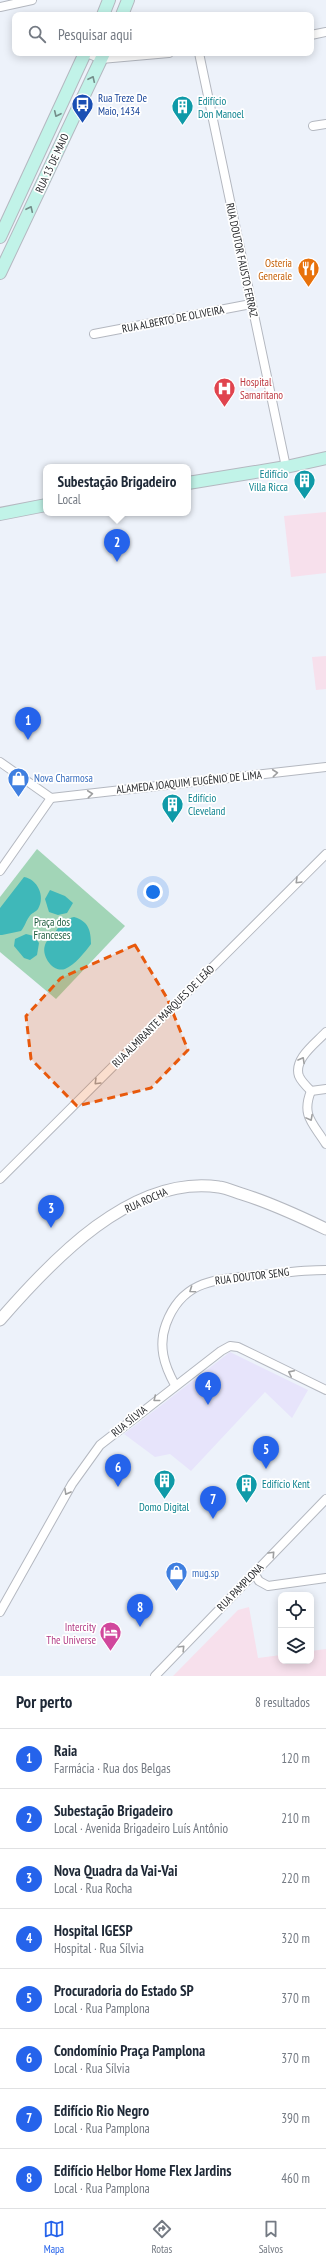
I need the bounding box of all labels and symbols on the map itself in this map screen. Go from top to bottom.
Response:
one-way arrow [87,76,95,83]
bus stop icon: Rua Treze De Maio, 1434 [70,91,96,124]
place label: Rua Treze De Maio, 1434 [98,91,147,118]
building icon: Edifício Don Manoel [169,94,195,127]
place label: Edifício Don Manoel [198,94,244,121]
one-way arrow [54,109,62,117]
street label: RUA 13 DE MAIO [32,131,72,195]
street label: RUA DOUTOR FAUSTO FERRAZ [223,202,261,319]
one-way arrow [25,206,33,214]
place label: Osteria Generale [258,256,292,283]
restaurant icon: Osteria Generale [295,256,321,289]
street label: RUA ALBERTO DE OLIVEIRA [121,302,226,336]
hospital icon: Hospital Samaritano [212,375,238,408]
place label: Hospital Samaritano [240,375,283,402]
place label: Edifício Villa Ricca [248,467,288,494]
building icon: Edifício Villa Ricca [291,467,317,500]
pin: 2 [104,529,130,562]
pin: 1 [15,707,41,740]
shop icon: Nova Charmosa [5,765,31,798]
street label: ALAMEDA JOAQUIM EUGÊNIO DE LIMA [116,767,263,797]
one-way arrow [272,768,278,777]
place label: Nova Charmosa [34,771,93,785]
one-way arrow [87,789,93,798]
building icon: Edifício Cleveland [160,791,186,824]
place label: Edifício Cleveland [188,791,226,818]
one-way arrow [295,876,303,884]
your location [143,882,163,902]
park label: Praça dos Franceses [33,915,71,942]
street label: RUA ALMIRANTE MARQUES DE LEÃO [109,962,217,1070]
one-way arrow [297,1056,304,1064]
one-way arrow [94,1077,102,1084]
one-way arrow [305,1114,313,1122]
street label: RUA ROCHA [122,1184,170,1216]
pin: 3 [38,1195,64,1228]
street label: RUA DOUTOR SENG [214,1265,290,1287]
one-way arrow [189,1285,196,1293]
one-way arrow [288,1370,295,1378]
pin: 4 [195,1372,221,1405]
one-way arrow [154,1395,161,1402]
street label: RUA SÍLVIA [108,1402,150,1440]
pin: 5 [253,1436,279,1469]
pin: 6 [105,1454,131,1487]
building icon: Domo Digital [151,1468,177,1501]
building icon: Edifício Kent [233,1471,259,1504]
place label: Edifício Kent [262,1477,310,1491]
pin: 7 [200,1486,226,1519]
one-way arrow [64,1488,72,1495]
place label: Domo Digital [139,1500,189,1514]
one-way arrow [267,1551,275,1559]
shop icon: mug.sp [163,1560,189,1593]
street label: RUA PAMPLONA [214,1560,267,1614]
place label: mug.sp [192,1566,219,1580]
pin: 8 [127,1594,153,1627]
place label: Intercity The Universe [46,1620,97,1647]
hotel icon: Intercity The Universe [98,1620,124,1653]
one-way arrow [177,1645,185,1653]

